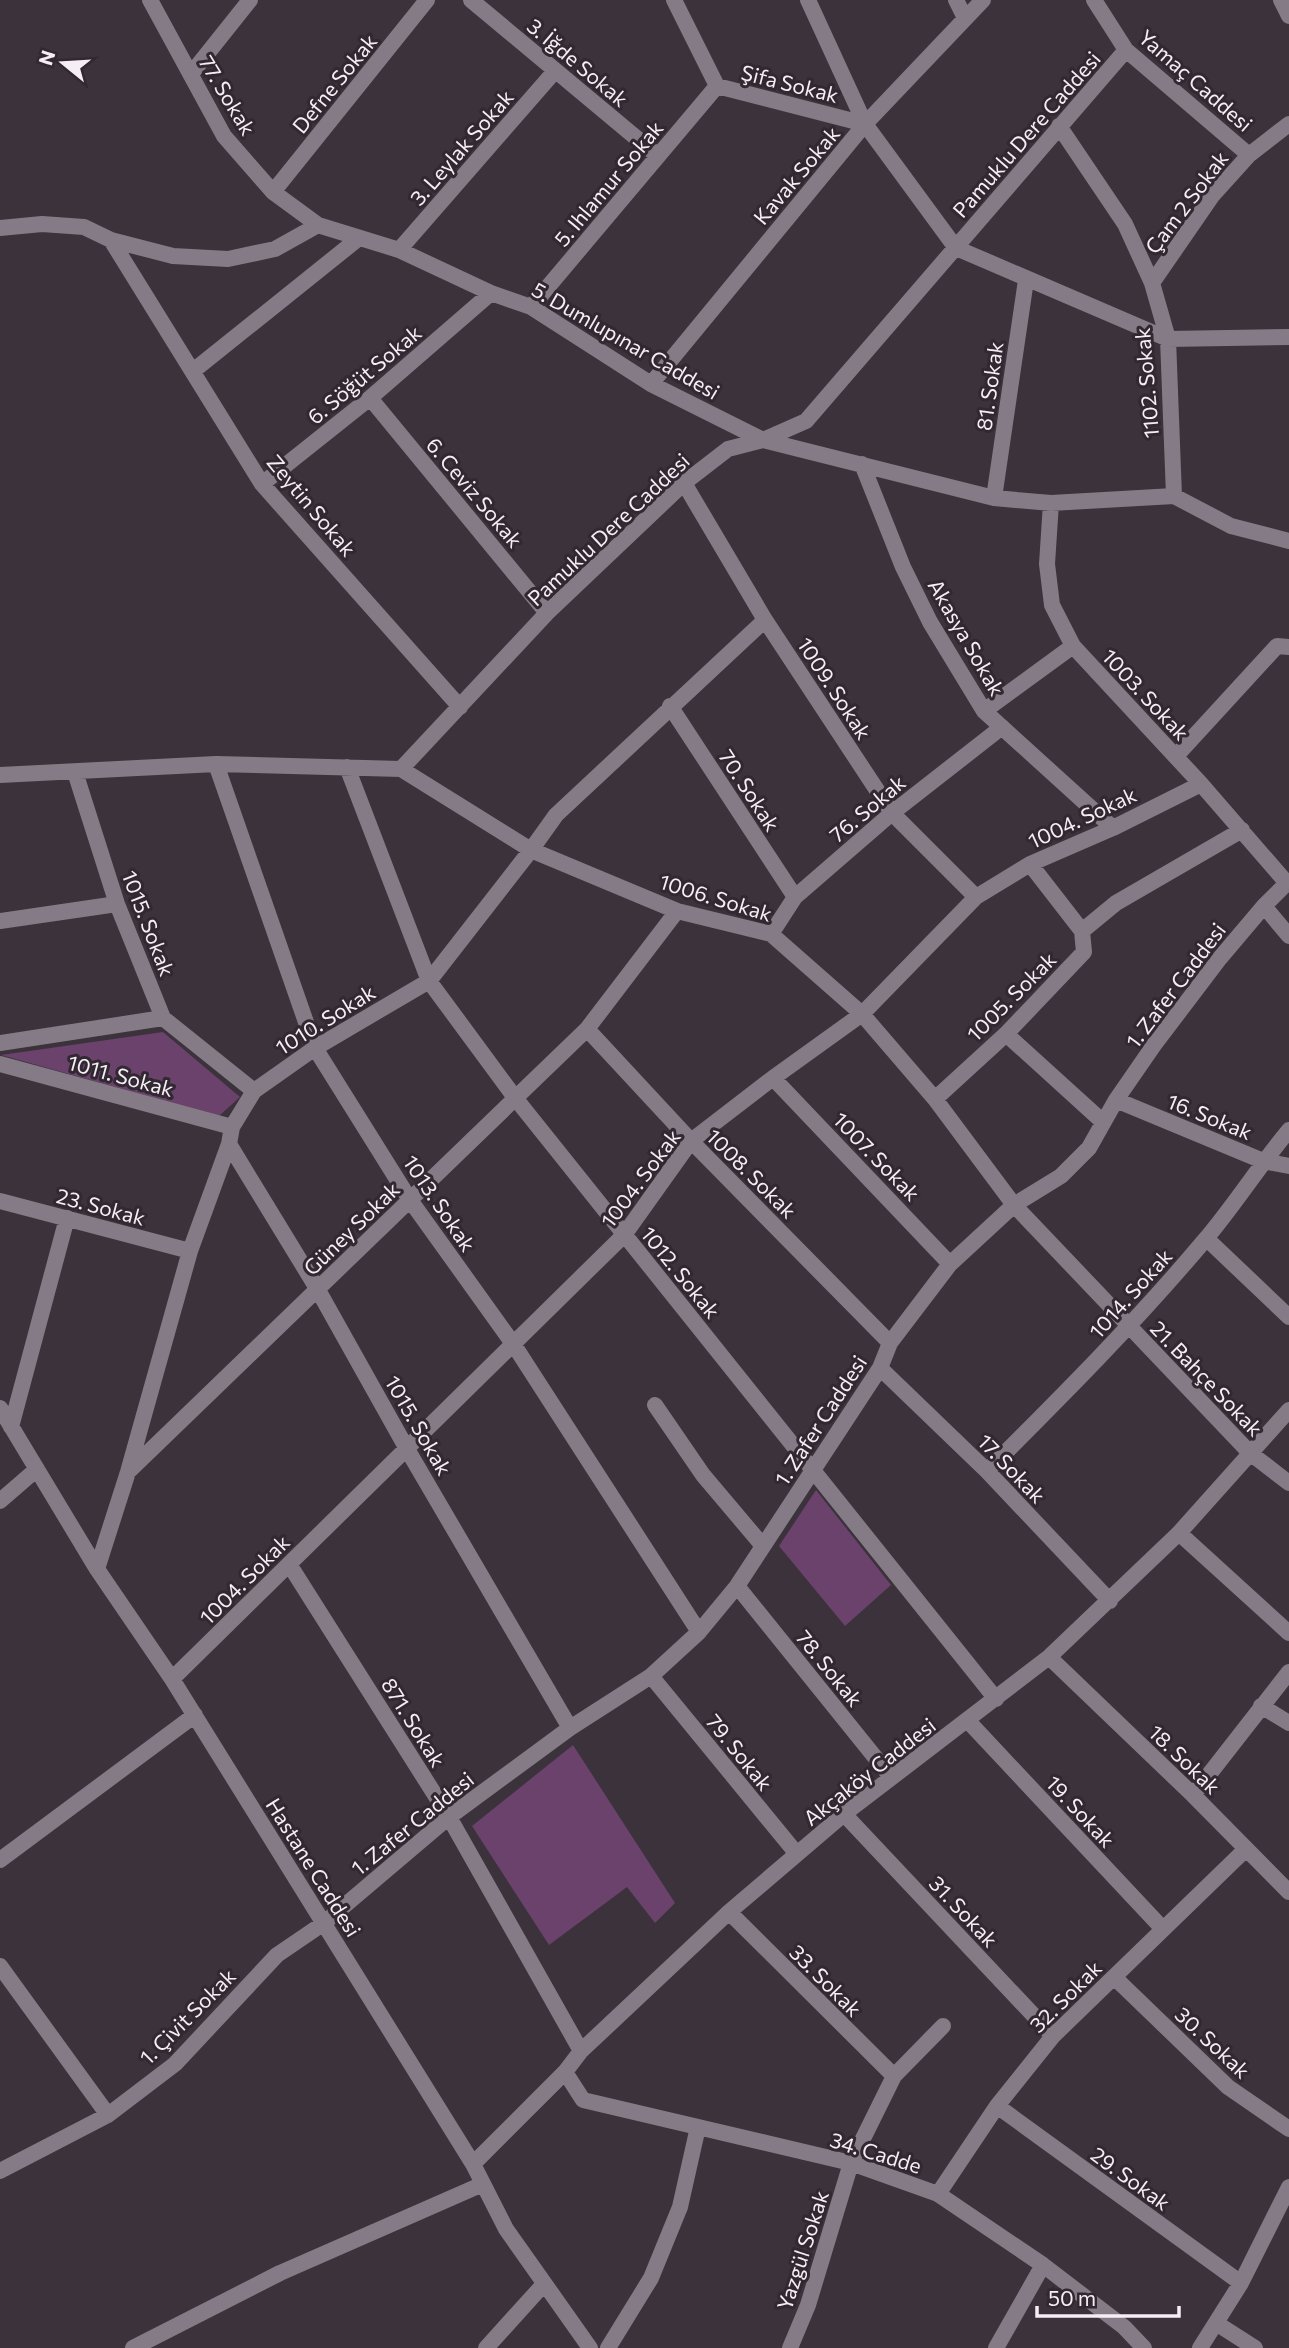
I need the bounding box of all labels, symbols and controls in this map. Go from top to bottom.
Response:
street label: 3. İğde Sokak [523,13,633,111]
street label: Yamaç Caddesi [1134,24,1258,136]
north arrow [28,28,98,98]
street label: Defne Sokak [286,28,382,138]
street label: Pamuklu Dere Caddesi [947,46,1105,222]
text: N [33,47,59,68]
street label: 77. Sokak [195,51,261,139]
street label: Şifa Sokak [739,59,841,107]
street label: 3. Leylak Sokak [404,84,518,210]
street label: 5. Ihlamur Sokak [548,115,668,251]
street label: Kavak Sokak [748,121,844,229]
street label: Çam 2 Sokak [1139,146,1233,258]
street label: 5. Dumlupınar Caddesi [528,276,724,404]
street label: 6. Söğüt Sokak [302,319,426,429]
street label: 1102. Sokak [1129,327,1163,439]
street label: 81. Sokak [970,340,1008,432]
street label: 6. Ceviz Sokak [422,432,528,552]
street label: Pamuklu Dere Caddesi [522,448,694,610]
street label: Zeytin Sokak [262,449,362,561]
street label: Akasya Sokak [924,574,1010,700]
street label: 1009. Sokak [793,632,877,744]
street label: 1003. Sokak [1097,643,1195,745]
street label: 70. Sokak [714,745,786,835]
street label: 76. Sokak [824,769,910,847]
street label: 1004. Sokak [1024,781,1140,853]
street label: 1015. Sokak [117,867,181,979]
street label: 1006. Sokak [657,868,775,926]
street label: 1. Zafer Caddesi [1120,918,1230,1052]
street label: 1005. Sokak [961,946,1061,1046]
street label: 1010. Sokak [271,979,379,1059]
street label: 1011. Sokak [65,1049,177,1101]
street label: 16. Sokak [1164,1088,1256,1144]
street label: 1007. Sokak [829,1106,925,1206]
street label: 1008. Sokak [702,1123,802,1223]
street label: 1004. Sokak [595,1124,685,1232]
street label: 1013. Sokak [399,1150,481,1256]
street label: Güney Sokak [298,1176,404,1280]
street label: 23. Sokak [54,1182,148,1230]
street label: 1012. Sokak [636,1221,726,1323]
street label: 1014. Sokak [1083,1243,1177,1343]
street label: 21. Bahçe Sokak [1146,1315,1268,1441]
street label: 1. Zafer Caddesi [769,1350,871,1490]
street label: 1015. Sokak [380,1371,458,1479]
street label: 17. Sokak [973,1428,1051,1508]
street label: 1004. Sokak [194,1529,294,1629]
street label: 78. Sokak [792,1625,868,1711]
street label: 871. Sokak [377,1673,451,1771]
street label: 79. Sokak [702,1709,778,1795]
street label: Akçaköy Caddesi [798,1712,940,1830]
street label: 18. Sokak [1144,1719,1226,1799]
street label: 1. Zafer Caddesi [346,1766,478,1880]
street label: 19. Sokak [1042,1770,1120,1852]
street label: Hastane Caddesi [261,1793,367,1941]
street label: 31. Sokak [925,1870,1003,1952]
street label: 33. Sokak [785,1939,867,2021]
street label: 32. Sokak [1024,1955,1106,2037]
street label: 1. Çivit Sokak [134,1963,240,2069]
street label: 30. Sokak [1170,2001,1256,2083]
street label: 34. Cadde [827,2126,925,2178]
street label: 29. Sokak [1087,2141,1175,2215]
street label: Yazgül Sokak [771,2187,833,2313]
scale bar [1037,2274,1179,2318]
text: 50 m [1048,2285,1096,2310]

